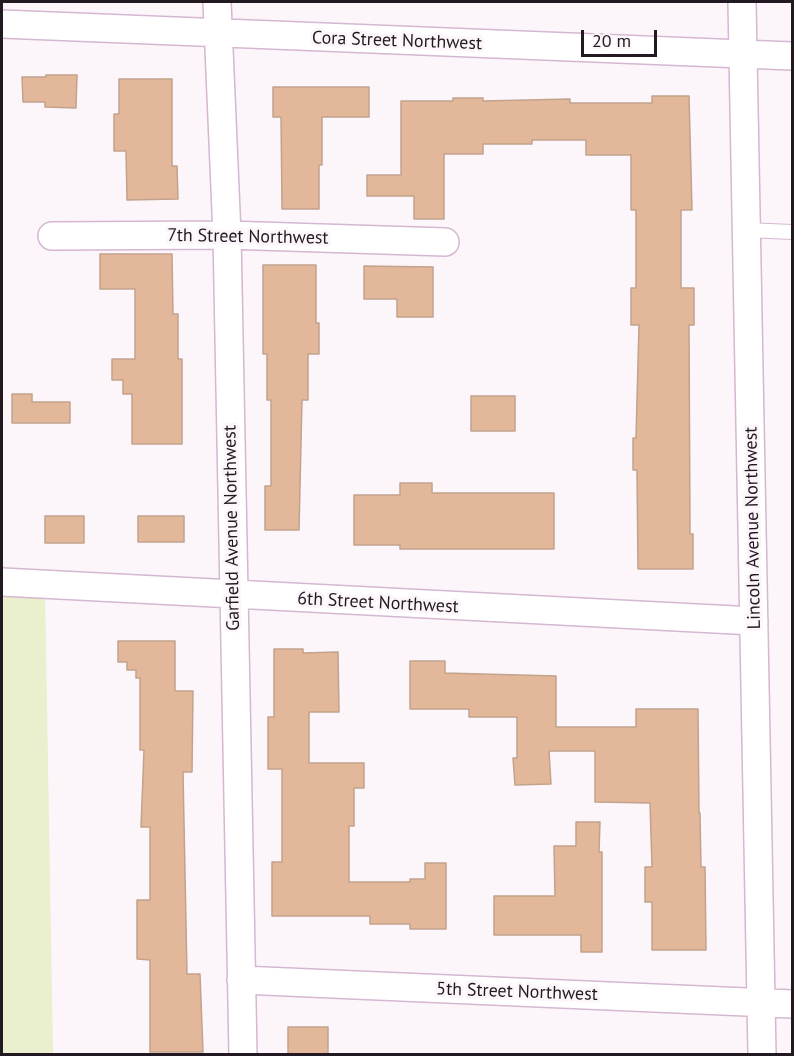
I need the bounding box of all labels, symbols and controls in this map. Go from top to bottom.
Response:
scale bar [584,18,660,56]
street label: Cora Street Northwest [312,27,482,55]
text: 20 m [592,29,631,52]
street label: 7th Street Northwest [167,225,329,249]
street label: Garfield Avenue Northwest [219,425,245,631]
street label: Lincoln Avenue Northwest [740,427,766,629]
street label: 6th Street Northwest [297,588,459,618]
street label: 5th Street Northwest [436,978,598,1006]

